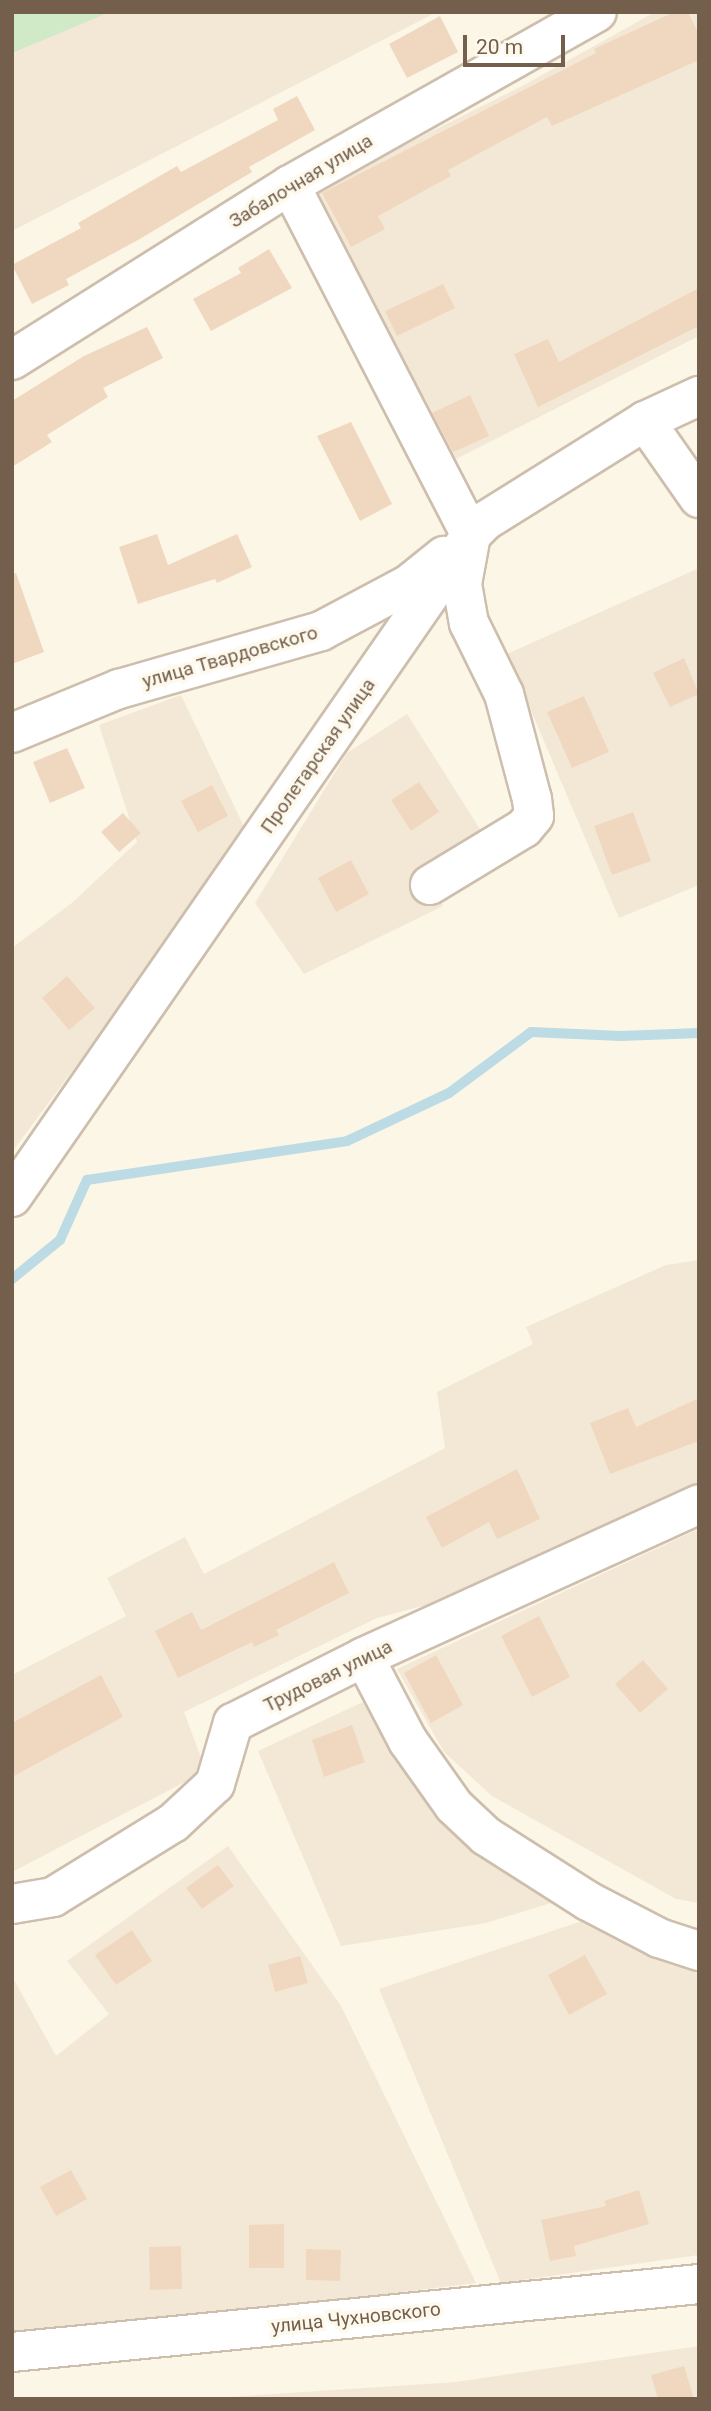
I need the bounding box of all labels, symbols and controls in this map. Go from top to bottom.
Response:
scale bar [466,21,568,65]
text: 20 m [476,35,523,59]
street label: Забалочная улица [225,129,377,233]
street label: улица Твардовского [140,621,320,693]
street label: Пролетарская улица [256,674,380,838]
street label: Трудовая улица [260,1635,396,1717]
street label: улица Чухновского [270,2298,442,2338]

